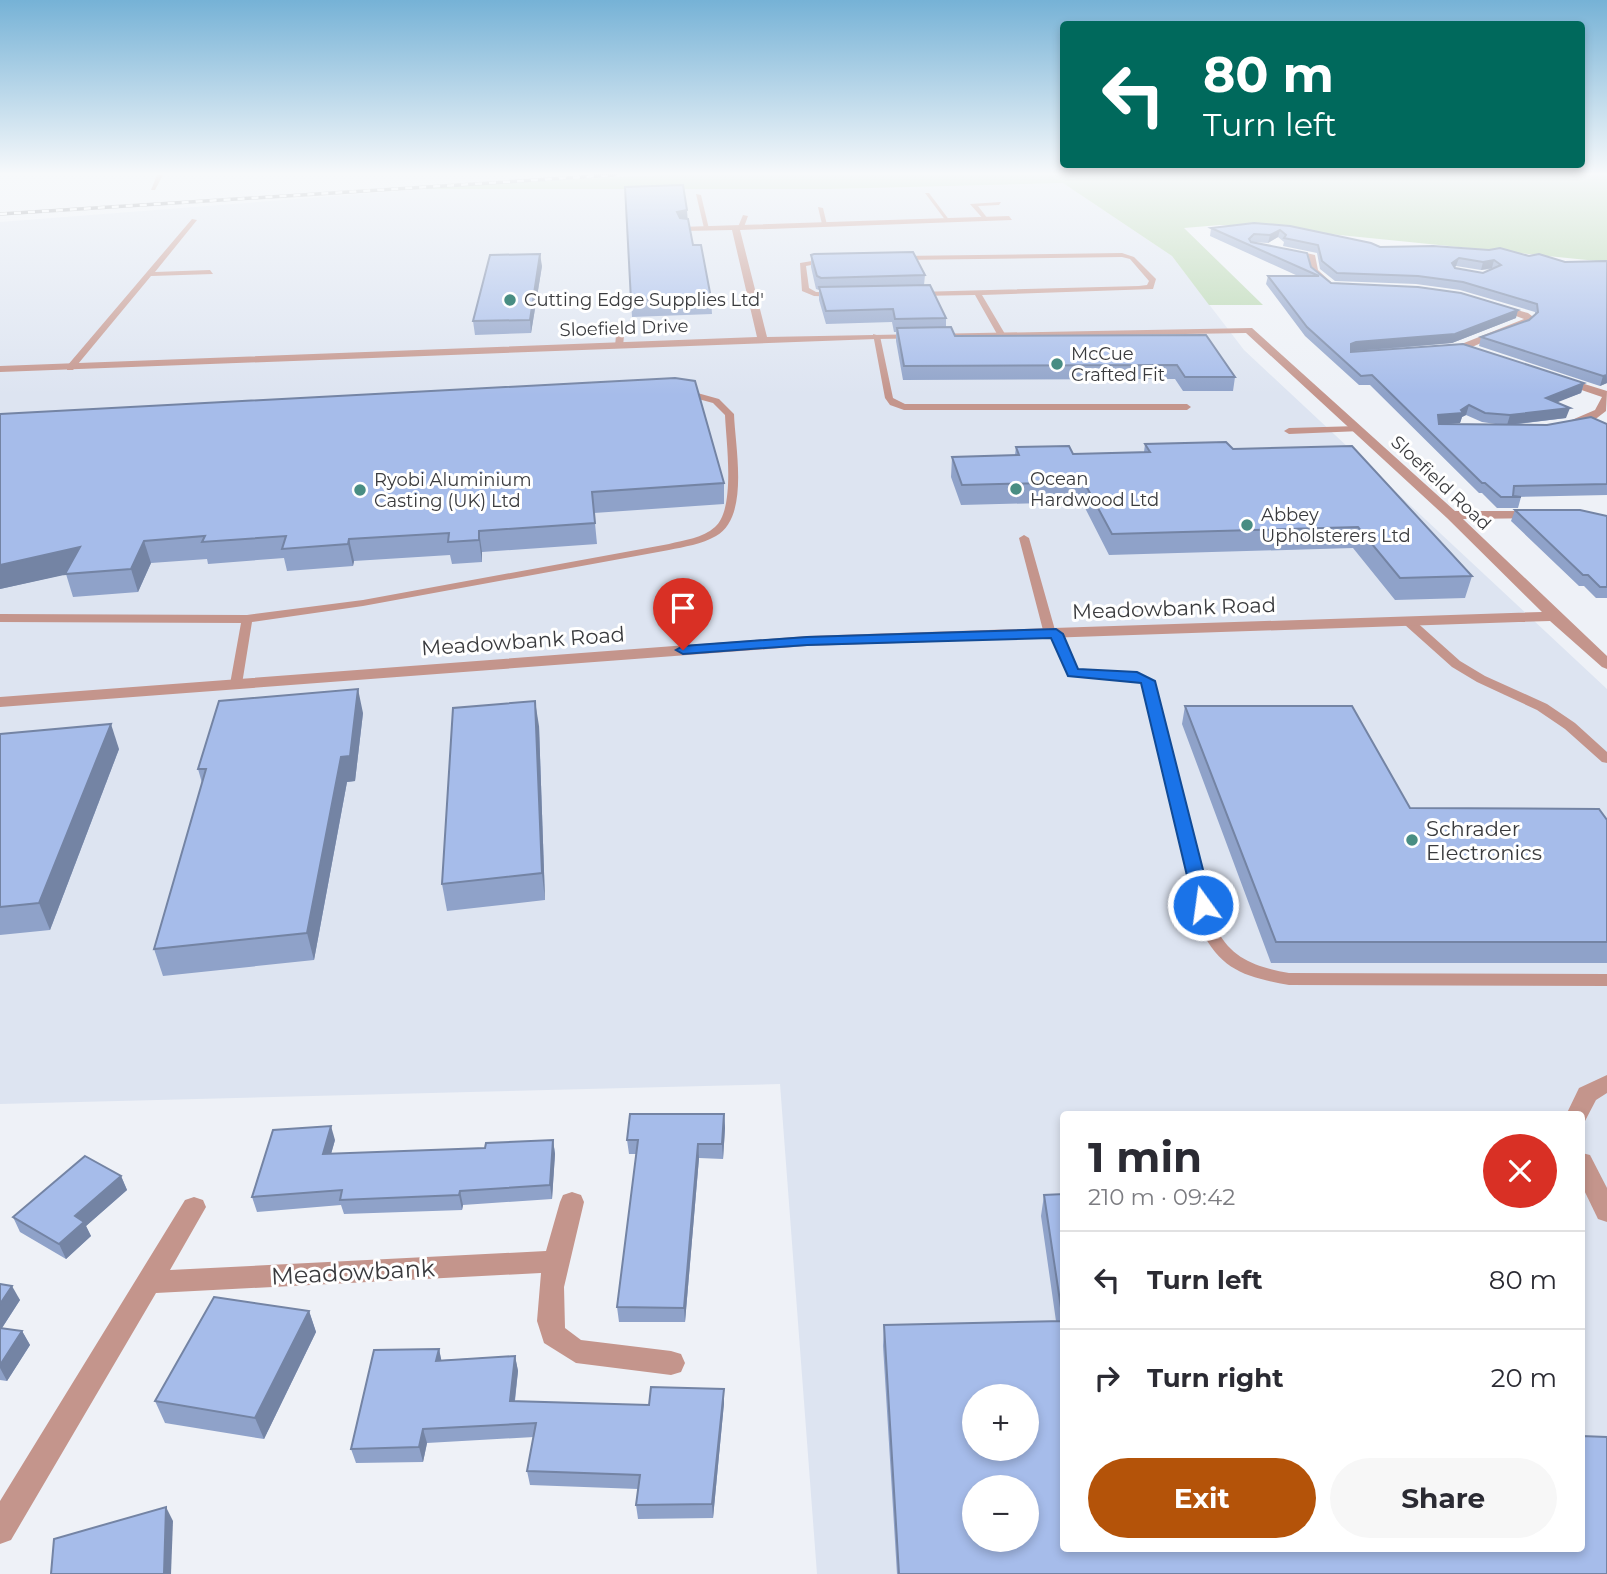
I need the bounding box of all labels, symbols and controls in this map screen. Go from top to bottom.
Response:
text: 80 m [1203,45,1334,104]
icon: left [1088,49,1179,140]
text: Turn left [1203,105,1337,144]
place label: Cutting Edge Supplies Ltd' [524,289,764,311]
marker: Cutting Edge Supplies Ltd' [502,292,518,308]
street label: Sloefield Drive [559,315,689,341]
place label: McCue Crafted Fit [1071,343,1165,386]
marker: McCue Crafted Fit [1049,356,1065,372]
street label: Sloefield Road [1386,431,1496,535]
place label: Ocean Hardwood Ltd [1030,468,1159,511]
place label: Ryobi Aluminium Casting (UK) Ltd [374,469,532,512]
marker: Ocean Hardwood Ltd [1008,481,1024,497]
marker: Ryobi Aluminium Casting (UK) Ltd [352,482,368,498]
place label: Abbey Upholsterers Ltd [1261,504,1411,547]
marker: Abbey Upholsterers Ltd [1239,517,1255,533]
pin [653,578,713,650]
icon: arrive [664,589,702,627]
street label: Meadowbank Road [1072,592,1276,624]
street label: Meadowbank Road [420,621,626,661]
place label: Schrader Electronics [1426,816,1542,865]
marker: Schrader Electronics [1404,832,1420,848]
position arrow [1166,868,1240,942]
text: 1 min [1088,1131,1202,1183]
button: close [1483,1134,1557,1208]
text: 210 m · 09:42 [1088,1183,1235,1211]
street label: Meadowbank [270,1253,436,1291]
icon: left [1088,1261,1126,1299]
text: Turn left [1147,1264,1263,1296]
text: 80 m [1489,1264,1557,1296]
icon: right [1088,1359,1126,1397]
text: Turn right [1147,1362,1283,1394]
text: 20 m [1491,1362,1557,1394]
map controls [962,1384,1039,1552]
button: + [962,1384,1039,1461]
button: Exit [1088,1458,1316,1538]
button: Share [1330,1458,1557,1538]
button: − [962,1475,1039,1552]

